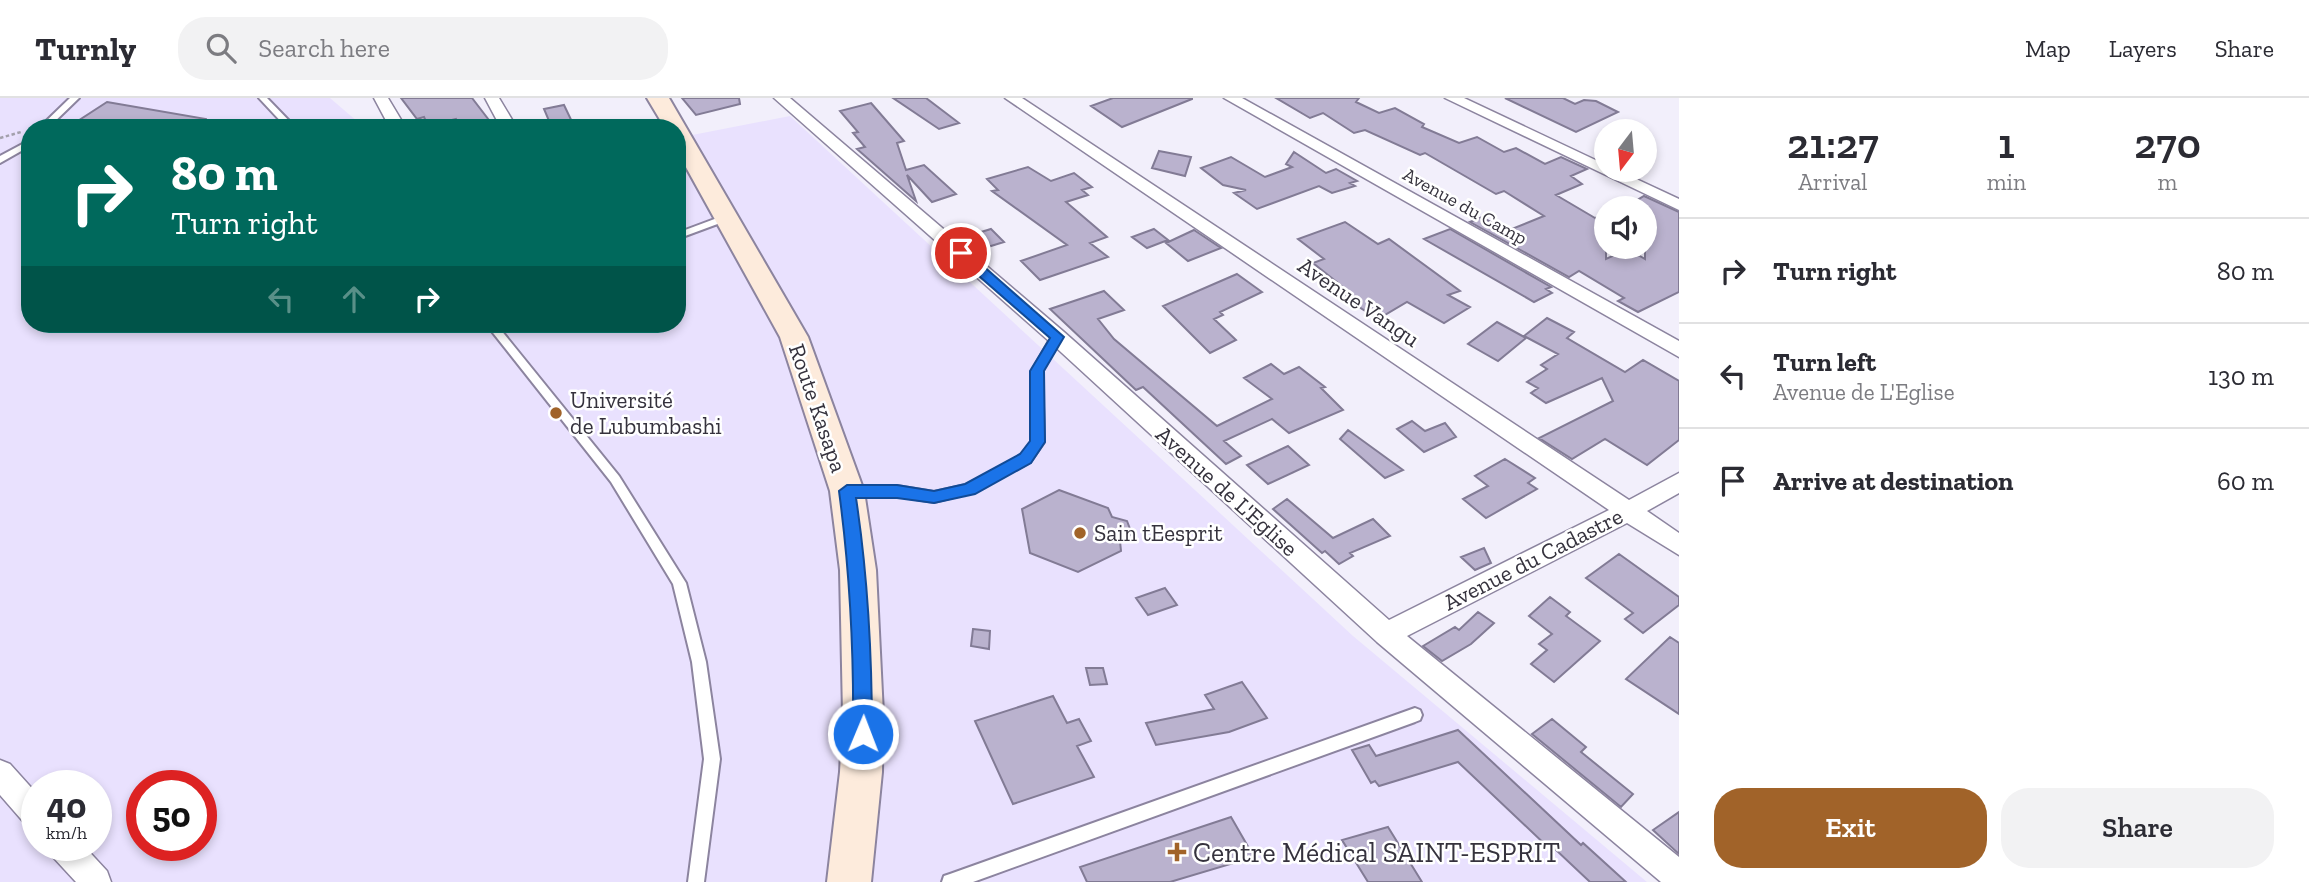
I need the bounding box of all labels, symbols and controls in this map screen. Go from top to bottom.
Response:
search box [178,17,668,80]
text: Turnly [35,29,136,68]
icon: search [202,29,240,67]
text: Search here [258,32,390,64]
text: Map [2025,34,2071,63]
text: Layers [2109,34,2177,63]
text: Share [2215,34,2274,63]
text: 21:27 [1787,118,1879,169]
text: 1 [1998,118,2015,169]
text: 270 [2134,118,2201,169]
north arrow [1594,119,1657,182]
map controls [1594,119,1657,259]
text: 80 m [171,144,278,203]
icon: right [56,147,147,238]
street label: Avenue du Camp [1399,162,1531,250]
text: Arrival [1798,168,1867,196]
text: min [1987,168,2026,196]
text: m [2158,168,2177,196]
button: sound [1594,196,1657,259]
text: Turn right [171,204,318,242]
pin [931,223,991,283]
icon: arrive [942,234,980,272]
street label: Avenue Vangu [1293,251,1425,353]
icon: right [1714,252,1752,290]
text: Turn right [1773,255,1896,287]
text: 80 m [2217,255,2274,287]
icon: left [262,280,300,318]
icon: ahead [335,280,373,318]
icon: right [408,280,446,318]
street label: Route Kasapa [783,340,853,476]
text: Turn left [1773,346,1876,378]
icon: left [1714,357,1752,395]
text: 130 m [2208,360,2274,392]
text: Avenue de L'Eglise [1773,378,1954,406]
place label: Université de Lubumbashi [570,386,722,440]
marker: Université de Lubumbashi [548,405,564,421]
street label: Avenue de L'Eglise [1150,420,1304,562]
icon: arrive [1714,462,1752,500]
text: Arrive at destination [1773,465,2013,497]
text: 60 m [2217,465,2274,497]
street label: Avenue du Cadastre [1439,502,1627,616]
place label: Sain tEesprit [1094,519,1223,547]
marker: Sain tEesprit [1072,525,1088,541]
position arrow [826,697,900,771]
speed limit sign: 50 [126,770,217,861]
text: 40 [46,785,87,827]
button: Exit [1714,788,1987,868]
button: Share [2001,788,2274,868]
text: km/h [46,822,87,844]
place label: Centre Médical SAINT-ESPRIT [1193,836,1560,869]
marker: Centre Médical SAINT-ESPRIT [1167,842,1187,862]

